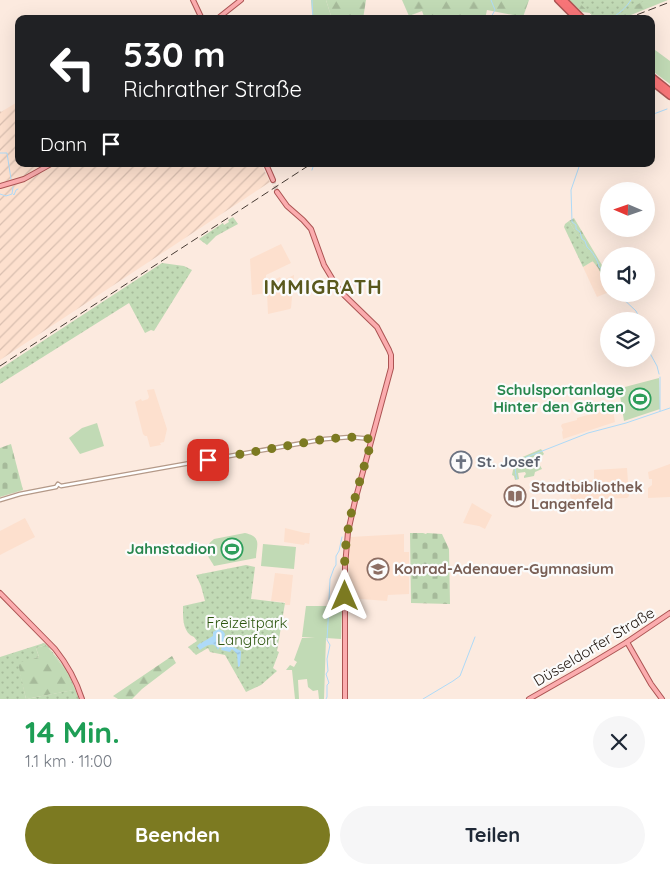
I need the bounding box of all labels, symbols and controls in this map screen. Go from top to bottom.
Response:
text: 530 m [123,32,226,76]
icon: left [40,35,105,100]
text: Richrather Straße [123,75,302,103]
icon: arrive [97,130,125,158]
text: Dann [40,132,87,156]
north arrow [600,182,655,238]
map controls [600,182,655,367]
button: sound [600,247,655,302]
district label: IMMIGRATH [263,274,383,299]
button: layers [600,312,655,367]
place label: Schulsportanlage Hinter den Gärten [493,380,624,416]
sports icon: Schulsportanlage Hinter den Gärten [628,387,652,411]
pin [187,439,229,481]
icon: arrive [194,446,222,474]
church icon: St. Josef [449,450,473,474]
place label: St. Josef [477,452,541,471]
place label: Stadtbibliothek Langenfeld [531,477,643,513]
library icon: Stadtbibliothek Langenfeld [503,484,527,508]
sports icon: Jahnstadion [220,537,244,561]
place label: Jahnstadion [127,539,216,558]
school or university icon: Konrad-Adenauer-Gymnasium [366,557,390,581]
place label: Konrad-Adenauer-Gymnasium [394,559,614,578]
position arrow [318,569,370,621]
street label: Düsseldorfer Straße [530,603,658,690]
park label: Freizeitpark Langfort [206,613,288,649]
text: 14 Min. [25,713,120,751]
button: close [593,716,645,768]
text: 1.1 km · 11:00 [25,751,112,771]
button: Beenden [25,806,330,864]
button: Teilen [340,806,645,864]

